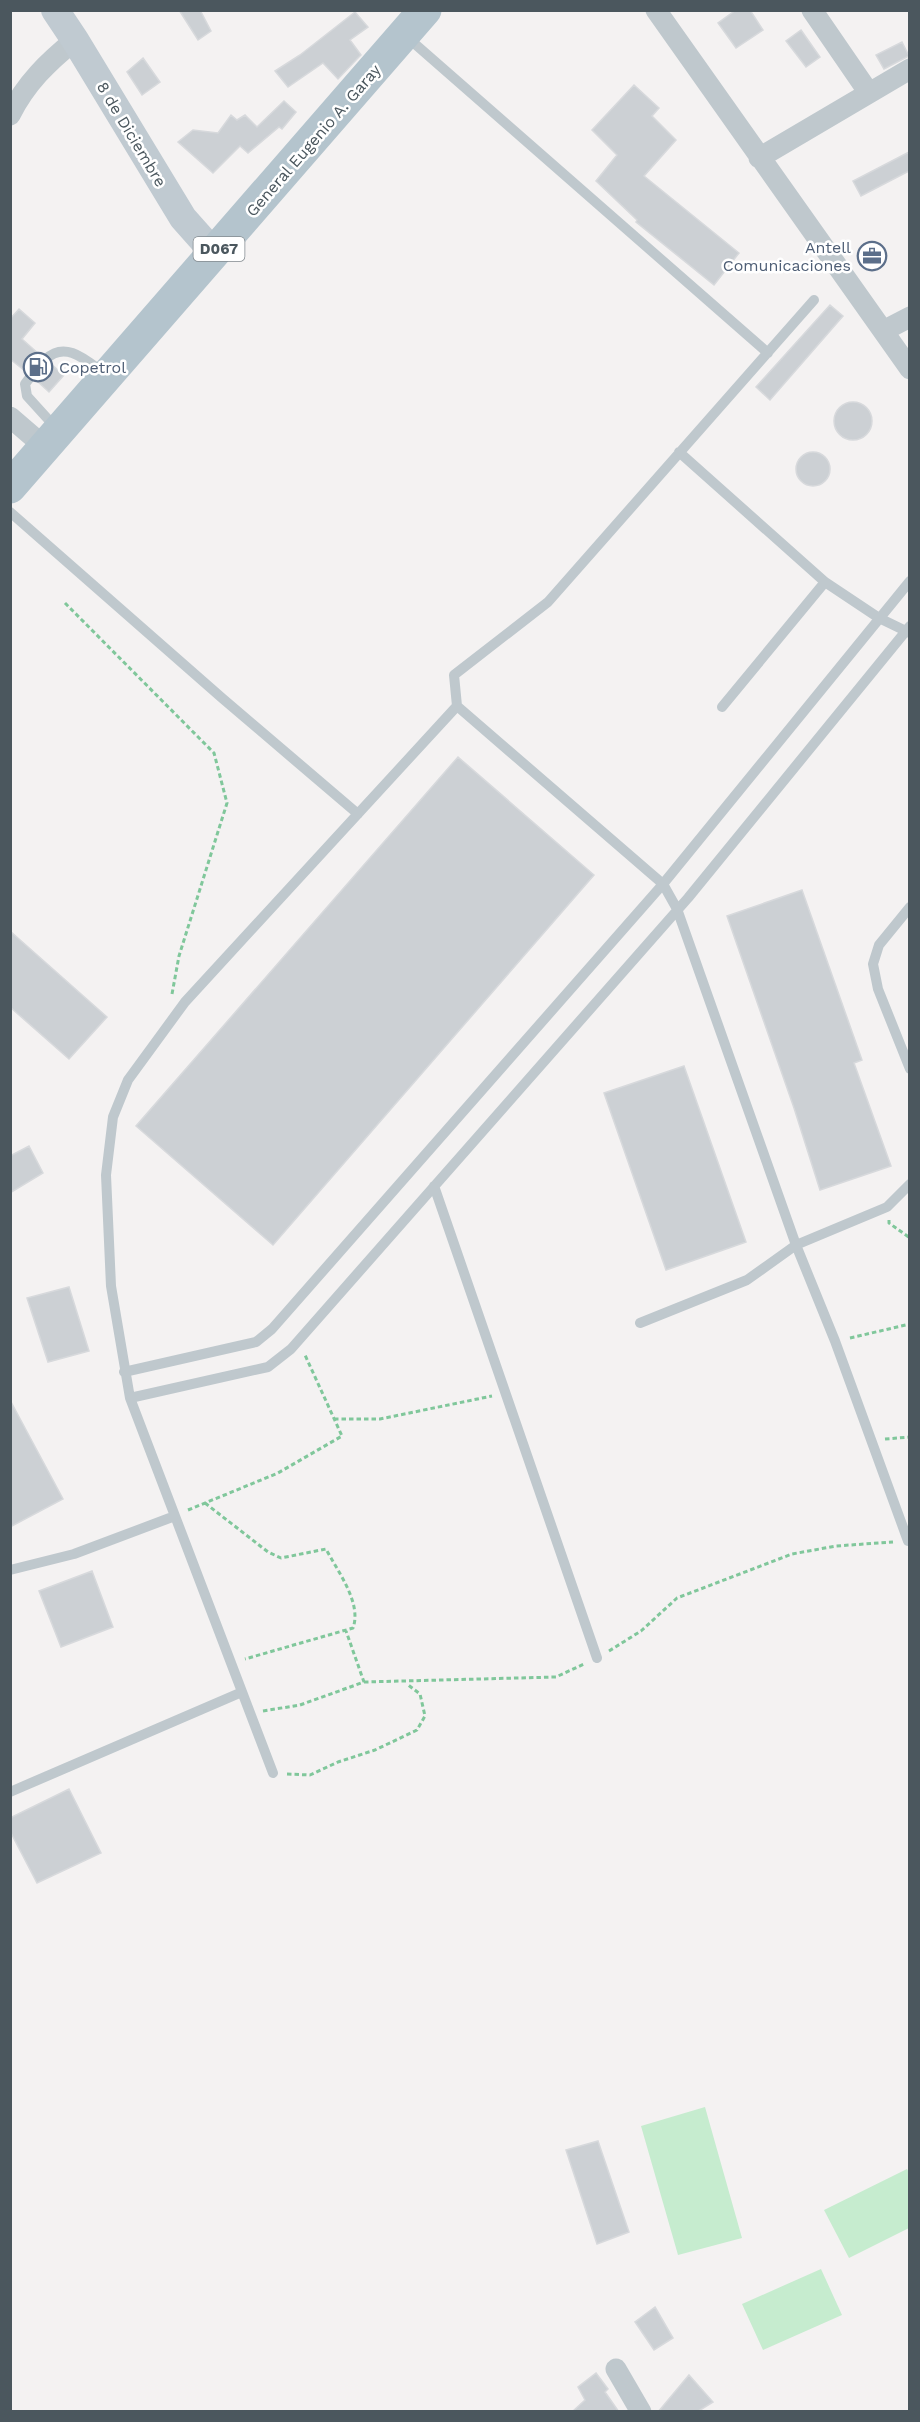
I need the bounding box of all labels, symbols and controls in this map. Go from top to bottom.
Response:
street label: General Eugenio A. Garay [242,60,385,220]
street label: 8 de Diciembre [93,78,170,190]
road number: D067 [194,237,244,261]
place label: Antell Comunicaciones [723,238,851,275]
office icon: Antell Comunicaciones [856,240,888,272]
fuel station icon: Copetrol [22,351,54,383]
place label: Copetrol [59,358,126,377]

